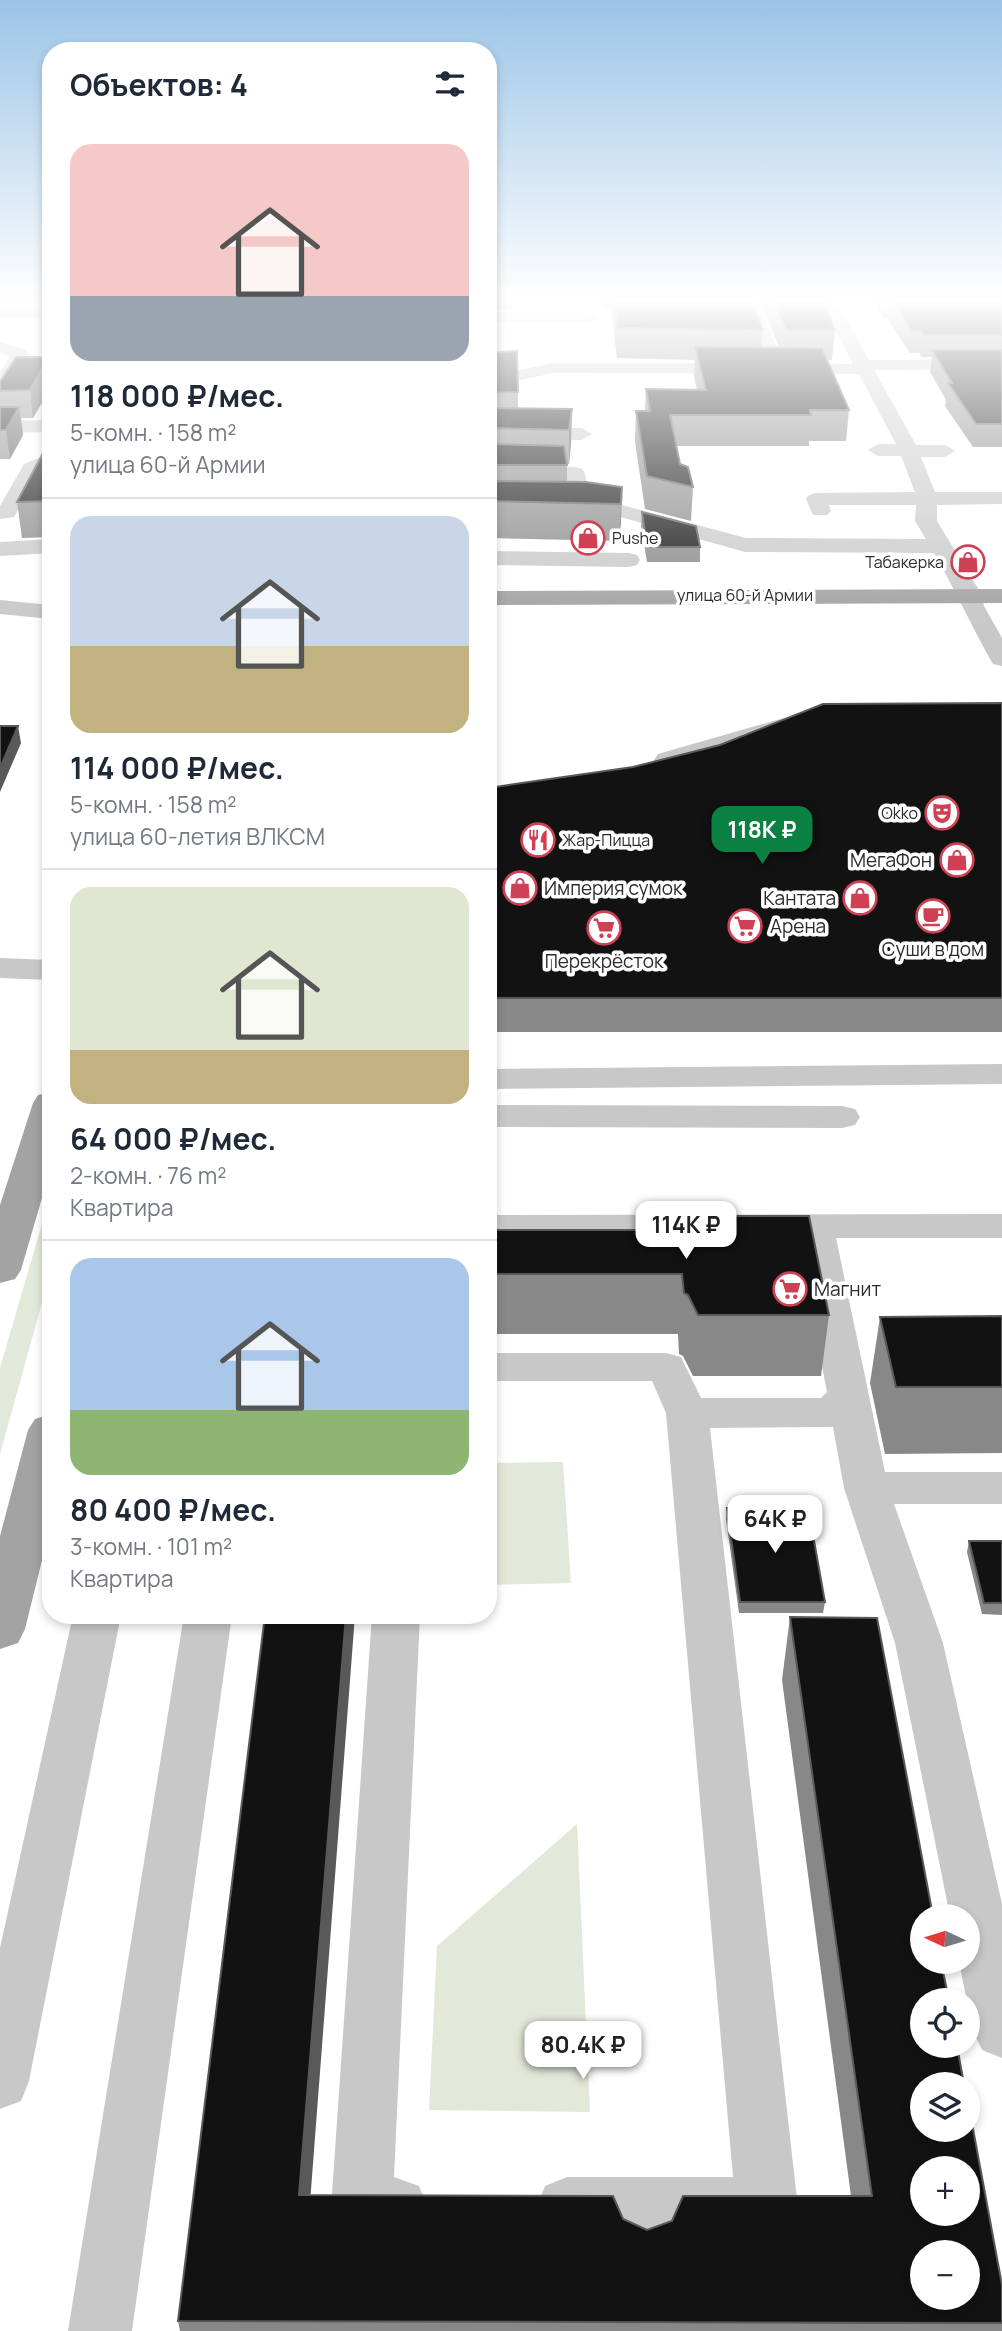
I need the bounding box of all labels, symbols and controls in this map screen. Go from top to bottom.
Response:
text: Объектов: 4 [70,64,248,105]
icon: filters [431,65,469,103]
icon: home [207,189,333,315]
text: 118 000 ₽/мес. [70,375,284,416]
text: 5-комн. · 158 m² [70,416,236,448]
text: улица 60-й Армии [70,448,266,480]
shop icon: Pushe [569,519,607,557]
place label: Pushe [612,527,658,549]
shop icon: Табакерка [949,543,987,581]
place label: Табакерка [865,551,944,573]
icon: home [207,561,333,687]
street label: улица 60-й Армии [677,584,813,606]
text: 114 000 ₽/мес. [70,747,284,788]
text: 5-комн. · 158 m² [70,788,236,820]
theatre icon: Okko [923,794,961,832]
place label: Okko [881,802,918,824]
pin: 118K ₽ [705,806,819,866]
text: 118K ₽ [727,813,797,845]
text: улица 60-летия ВЛКСМ [70,820,325,852]
restaurant icon: Жар-Пицца [519,821,557,859]
place label: Жар-Пицца [562,829,650,851]
shop icon: МегаФон [938,841,976,879]
place label: МегаФон [850,847,932,873]
shop icon: Империя сумок [501,869,539,907]
place label: Империя сумок [544,875,683,901]
shop icon: Кантата [841,879,879,917]
place label: Кантата [763,885,836,911]
cafe icon: Суши в дом [914,897,952,935]
supermarket icon: Арена [726,907,764,945]
supermarket icon: Перекрёсток [585,909,623,947]
place label: Арена [770,913,826,939]
icon: home [207,932,333,1058]
place label: Суши в дом [882,936,984,962]
place label: Перекрёсток [545,948,664,974]
text: 64 000 ₽/мес. [70,1118,276,1159]
text: 2-комн. · 76 m² [70,1159,226,1191]
text: Квартира [70,1191,174,1223]
pin: 114K ₽ [629,1202,743,1261]
text: 114K ₽ [652,1208,720,1240]
supermarket icon: Магнит [771,1270,809,1308]
place label: Магнит [814,1276,881,1302]
icon: home [207,1303,333,1429]
text: 80 400 ₽/мес. [70,1489,276,1530]
pin: 64K ₽ [726,1496,824,1555]
text: 64K ₽ [743,1502,807,1534]
text: 3-комн. · 101 m² [70,1530,232,1562]
text: Квартира [70,1562,174,1594]
north arrow [910,1904,980,1974]
map controls [910,1904,980,2310]
button: locate [910,1988,980,2058]
pin: 80.4K ₽ [518,2022,648,2081]
text: 80.4K ₽ [541,2028,625,2060]
button: layers [910,2072,980,2142]
button: + [910,2156,980,2226]
button: − [910,2240,980,2310]

